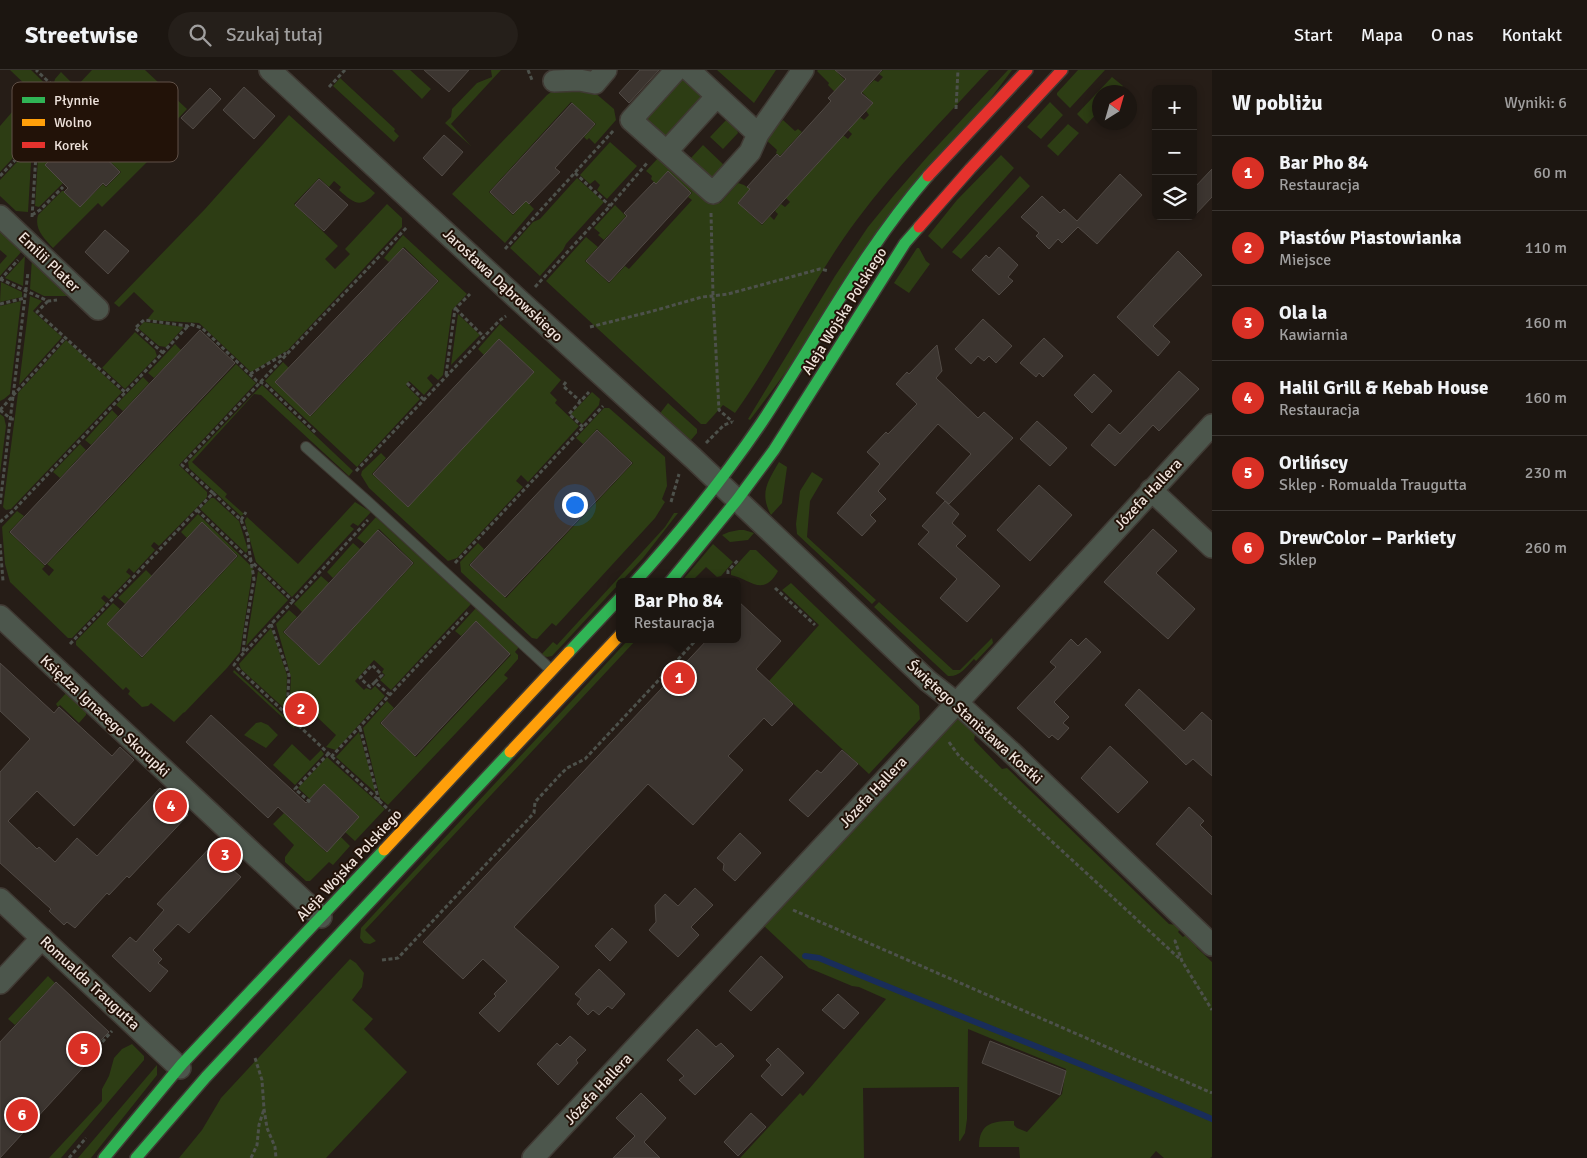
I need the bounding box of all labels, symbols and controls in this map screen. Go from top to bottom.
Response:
search box [168,12,518,57]
text: Streetwise [25,20,138,50]
icon: search [186,21,214,49]
text: Szukaj tutaj [226,23,323,47]
text: Start [1294,24,1333,46]
text: Mapa [1361,24,1403,46]
text: O nas [1431,24,1474,46]
text: Kontakt [1502,24,1562,46]
legend [12,82,178,162]
north arrow [1092,85,1137,130]
map controls [1152,85,1197,220]
button: + [1152,85,1197,130]
text: W pobliżu [1232,90,1323,116]
text: Płynnie [54,92,99,109]
text: Wyniki: 6 [1504,93,1567,113]
text: Wolno [54,114,92,131]
button: − [1152,130,1197,175]
text: Korek [54,137,88,154]
text: Bar Pho 84 [1279,151,1368,175]
text: 1 [1244,163,1252,183]
text: 60 m [1533,163,1567,183]
button: layers [1152,175,1197,220]
text: Restauracja [1279,175,1360,195]
street label: Jarosława Dąbrowskiego [439,225,567,346]
text: Piastów Piastowianka [1279,226,1462,250]
street label: Emilii Plater [14,228,84,296]
text: 2 [1244,238,1252,258]
text: 110 m [1525,238,1567,258]
street label: Aleja Wojska Polskiego [798,244,891,378]
text: Miejsce [1279,250,1331,270]
text: Ola la [1279,301,1327,325]
text: 3 [1244,313,1252,333]
text: 160 m [1525,313,1567,333]
text: Kawiarnia [1279,325,1348,345]
text: Halil Grill & Kebab House [1279,376,1488,400]
text: 4 [1244,388,1252,408]
text: 160 m [1525,388,1567,408]
text: Restauracja [1279,400,1360,420]
text: Orlińscy [1279,451,1348,475]
street label: Józefa Hallera [1110,455,1186,533]
text: 5 [1244,463,1252,483]
text: 230 m [1525,463,1567,483]
text: Sklep · Romualda Traugutta [1279,475,1467,495]
your location [562,492,588,518]
text: DrewColor – Parkiety [1279,526,1456,550]
text: 6 [1244,538,1252,558]
text: 260 m [1525,538,1567,558]
text: Sklep [1279,550,1317,570]
popup [616,578,741,643]
text: Bar Pho 84 [634,589,723,613]
text: Restauracja [634,613,715,633]
street label: Księdza Ignacego Skorupki [36,651,174,781]
street label: Świętego Stanisława Kostki [904,656,1047,788]
pin: 1 [663,659,695,697]
pin: 2 [285,690,317,728]
street label: Józefa Hallera [835,753,911,831]
pin: 4 [155,787,187,825]
street label: Aleja Wojska Polskiego [292,805,406,925]
pin: 3 [209,836,241,874]
street label: Romualda Traugutta [36,932,144,1034]
pin: 5 [68,1030,100,1068]
street label: Józefa Hallera [560,1050,636,1128]
pin: 6 [6,1096,38,1134]

